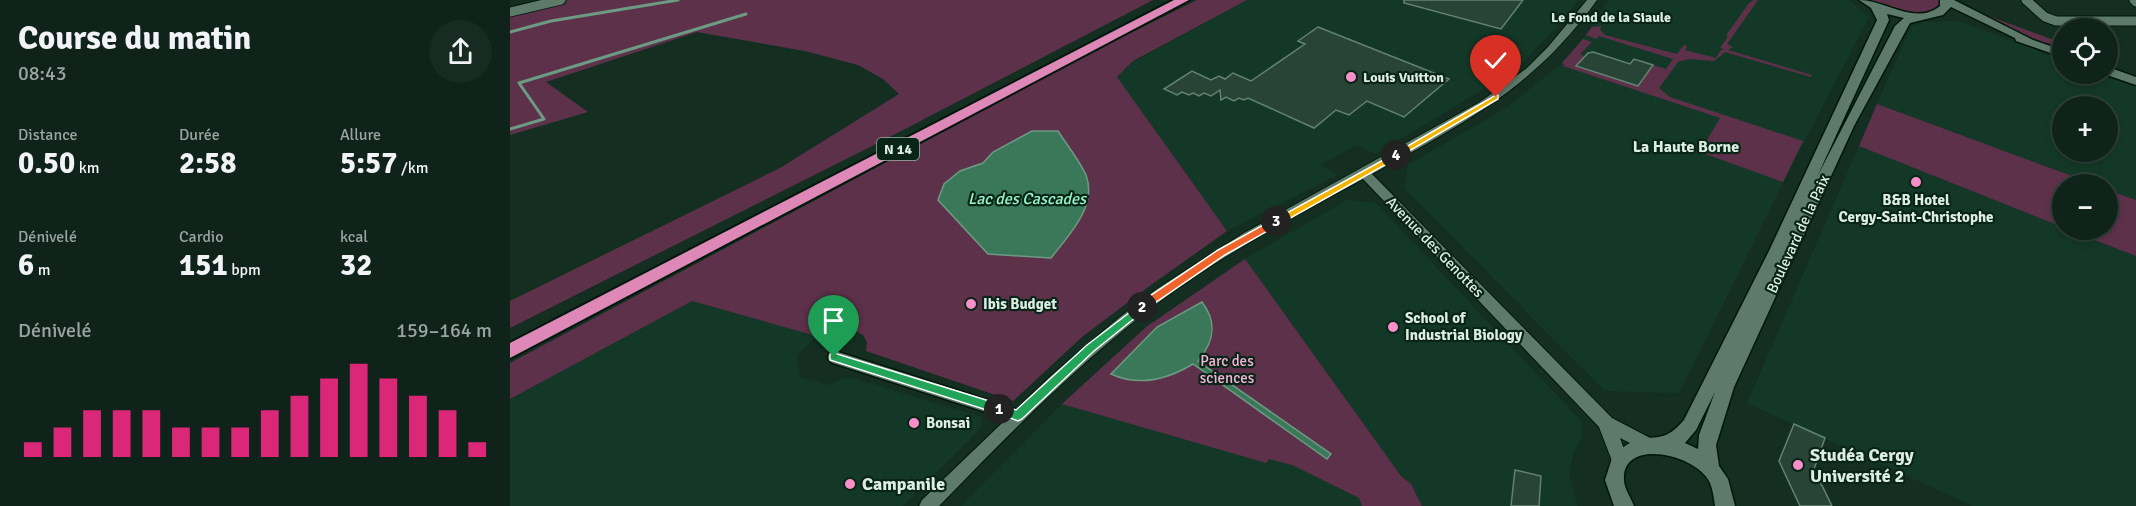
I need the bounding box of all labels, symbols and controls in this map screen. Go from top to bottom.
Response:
district label: Le Fond de la Siaule [1551,9,1671,26]
text: Course du matin [18,18,251,59]
map controls [2052,18,2118,240]
button: locate [2052,18,2118,84]
button: share [429,20,492,83]
pin [1470,35,1521,97]
icon: check [1479,44,1512,77]
text: 08:43 [18,61,67,86]
place label: Louis Vuitton [1363,69,1444,86]
marker: Louis Vuitton [1344,70,1358,84]
button: + [2052,96,2118,162]
text: Distance [18,125,78,145]
text: Durée [179,125,220,145]
text: Allure [340,125,381,145]
district label: La Haute Borne [1633,137,1739,157]
road number: N 14 [877,138,919,160]
pin: 4 [1381,140,1411,170]
text: 0.50 [18,145,75,182]
text: 2:58 [179,145,236,182]
text: 5:57 [340,145,397,182]
text: 4 [1392,145,1400,165]
text: km [75,158,100,178]
text: /km [397,158,429,178]
street label: Boulevard de la Paix [1763,172,1833,296]
button: − [2052,174,2118,240]
marker: B&B Hotel Cergy-Saint-Christophe [1909,175,1923,189]
water label: Lac des Cascades [968,189,1088,209]
place label: B&B Hotel Cergy-Saint-Christophe [1838,191,1994,226]
street label: Avenue des Genottes [1382,193,1488,301]
pin: 3 [1261,206,1291,236]
text: 3 [1272,211,1280,231]
text: Dénivelé [18,227,77,247]
text: Cardio [179,227,224,247]
text: kcal [340,227,368,247]
text: 6 [18,247,34,284]
text: 151 [179,247,228,284]
text: 32 [340,247,372,284]
text: m [34,260,50,280]
text: bpm [228,260,261,280]
pin: 2 [1127,292,1157,322]
pin [808,295,859,357]
place label: Ibis Budget [983,295,1057,313]
marker: Ibis Budget [964,297,978,311]
text: 2 [1138,297,1146,317]
icon: arrive [817,304,850,337]
place label: School of Industrial Biology [1405,309,1523,344]
text: Dénivelé [18,318,92,343]
text: 159–164 m [396,318,492,343]
marker: School of Industrial Biology [1386,320,1400,334]
park label: Parc des sciences [1200,352,1255,387]
pin: 1 [984,394,1014,424]
text: 1 [995,399,1003,419]
place label: Bonsai [926,414,970,432]
marker: Bonsai [907,416,921,430]
place label: Studéa Cergy Université 2 [1810,444,1914,487]
marker: Studéa Cergy Université 2 [1791,458,1805,472]
place label: Campanile [862,473,945,495]
marker: Campanile [843,477,857,491]

